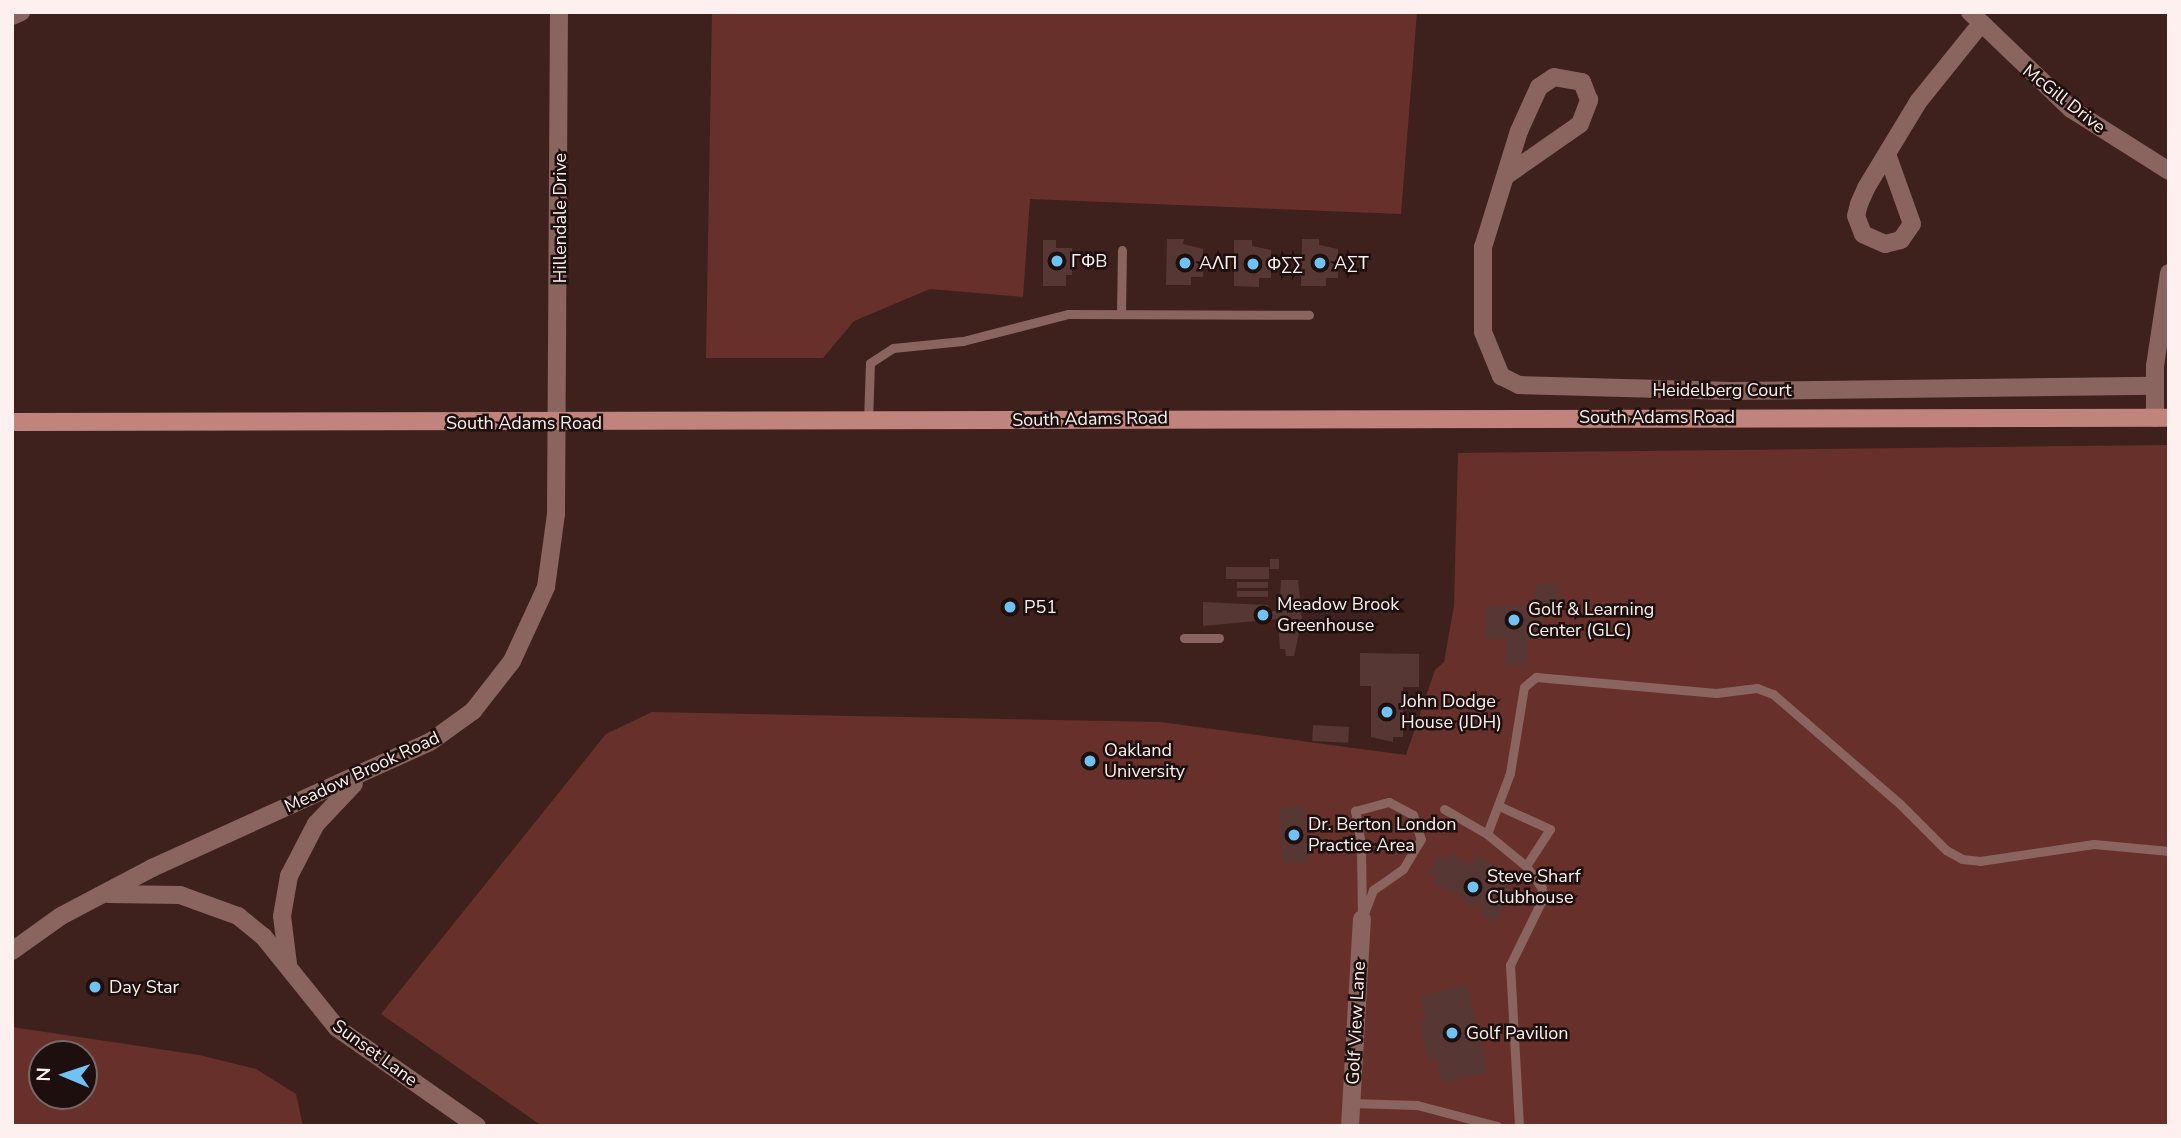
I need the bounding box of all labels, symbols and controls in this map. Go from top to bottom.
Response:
street label: McGill Drive [2018,60,2110,138]
street label: Hillendale Drive [549,153,571,283]
place label: ΓΦB [1071,250,1107,272]
place label: AΛΠ [1199,252,1237,274]
place label: AΣΤ [1334,252,1369,274]
marker: ΓΦB [1049,253,1065,269]
place label: ΦΣΣ [1267,253,1303,275]
marker: AΛΠ [1177,255,1193,271]
marker: AΣΤ [1312,255,1328,271]
marker: ΦΣΣ [1245,256,1261,272]
street label: Heidelberg Court [1652,379,1792,401]
street label: South Adams Road [1579,406,1735,428]
street label: South Adams Road [1012,407,1168,431]
street label: South Adams Road [446,412,602,434]
place label: Meadow Brook Greenhouse [1277,594,1399,636]
place label: P51 [1024,596,1057,618]
marker: P51 [1002,599,1018,615]
place label: Golf & Learning Center (GLC) [1528,599,1654,642]
marker: Meadow Brook Greenhouse [1255,607,1271,623]
marker: Golf & Learning Center (GLC) [1506,612,1522,628]
place label: John Dodge House (JDH) [1401,691,1502,734]
marker: John Dodge House (JDH) [1379,704,1395,720]
street label: Meadow Brook Road [281,727,443,817]
place label: Oakland University [1104,740,1185,782]
marker: Oakland University [1082,753,1098,769]
place label: Dr. Berton London Practice Area [1308,814,1457,856]
marker: Dr. Berton London Practice Area [1286,827,1302,843]
place label: Steve Sharf Clubhouse [1487,866,1581,908]
marker: Steve Sharf Clubhouse [1465,879,1481,895]
street label: Golf View Lane [1342,961,1370,1085]
place label: Day Star [109,976,179,998]
marker: Day Star [87,979,103,995]
street label: Sunset Lane [328,1015,422,1091]
place label: Golf Pavilion [1466,1022,1568,1044]
marker: Golf Pavilion [1444,1025,1460,1041]
north arrow [28,1040,98,1110]
text: N [31,1067,57,1082]

